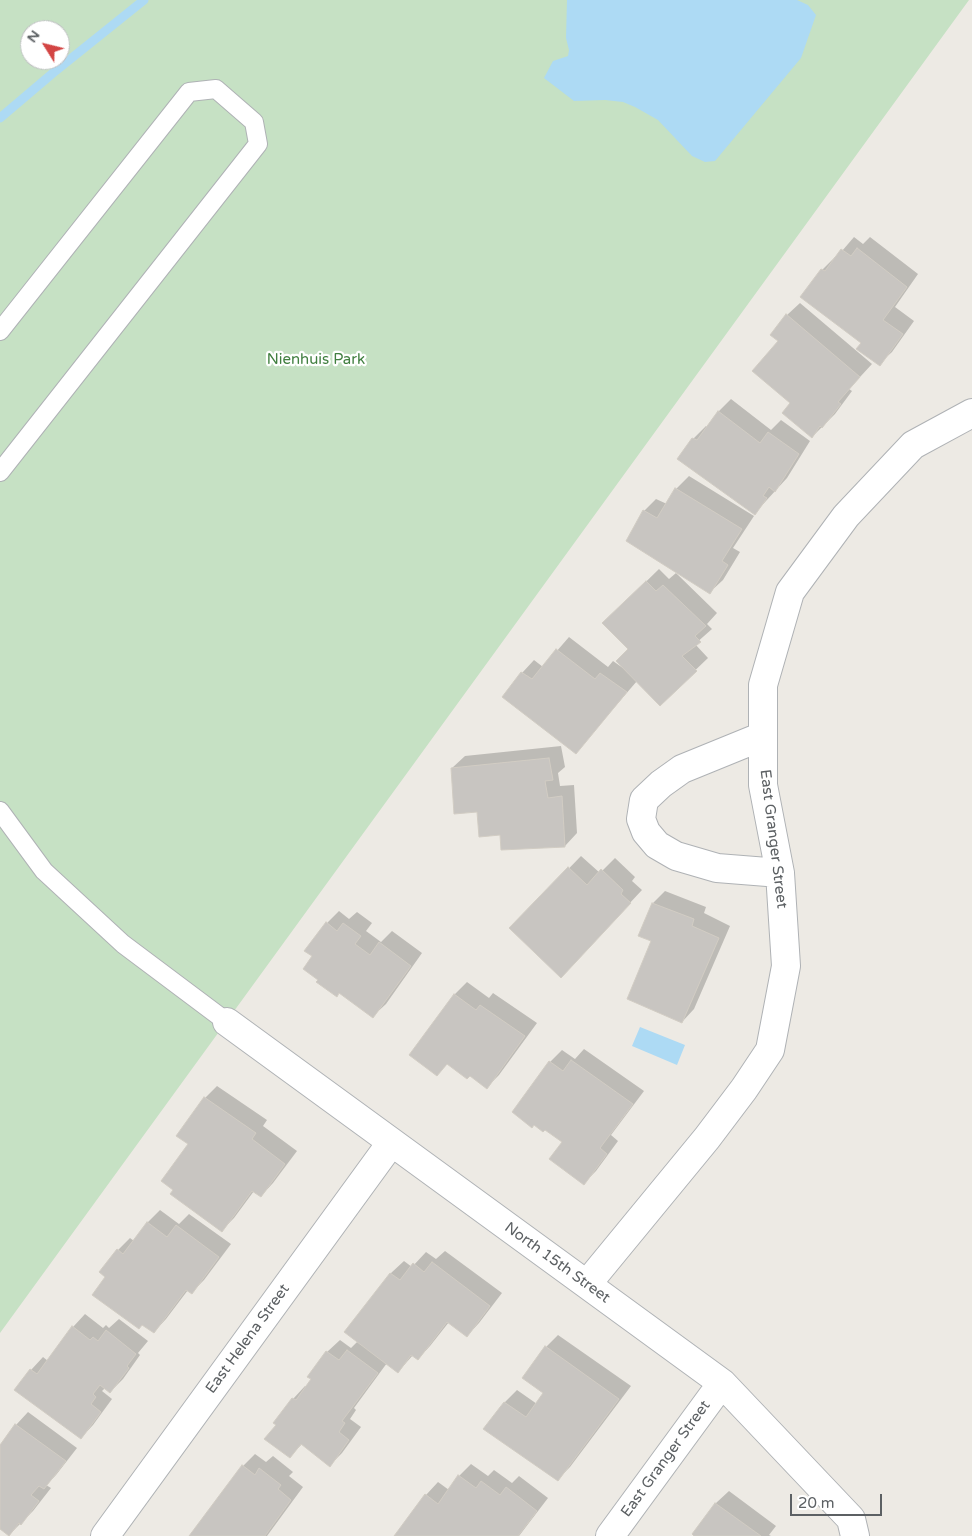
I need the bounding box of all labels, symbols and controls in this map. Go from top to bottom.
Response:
north arrow [20,20,70,70]
text: N [23,27,43,46]
park label: Nienhuis Park [267,351,365,369]
street label: East Granger Street [756,769,790,909]
street label: North 15th Street [501,1219,613,1307]
street label: East Helena Street [202,1281,294,1397]
street label: East Granger Street [618,1397,714,1521]
scale bar [792,1484,884,1516]
text: 20 m [798,1494,835,1512]

